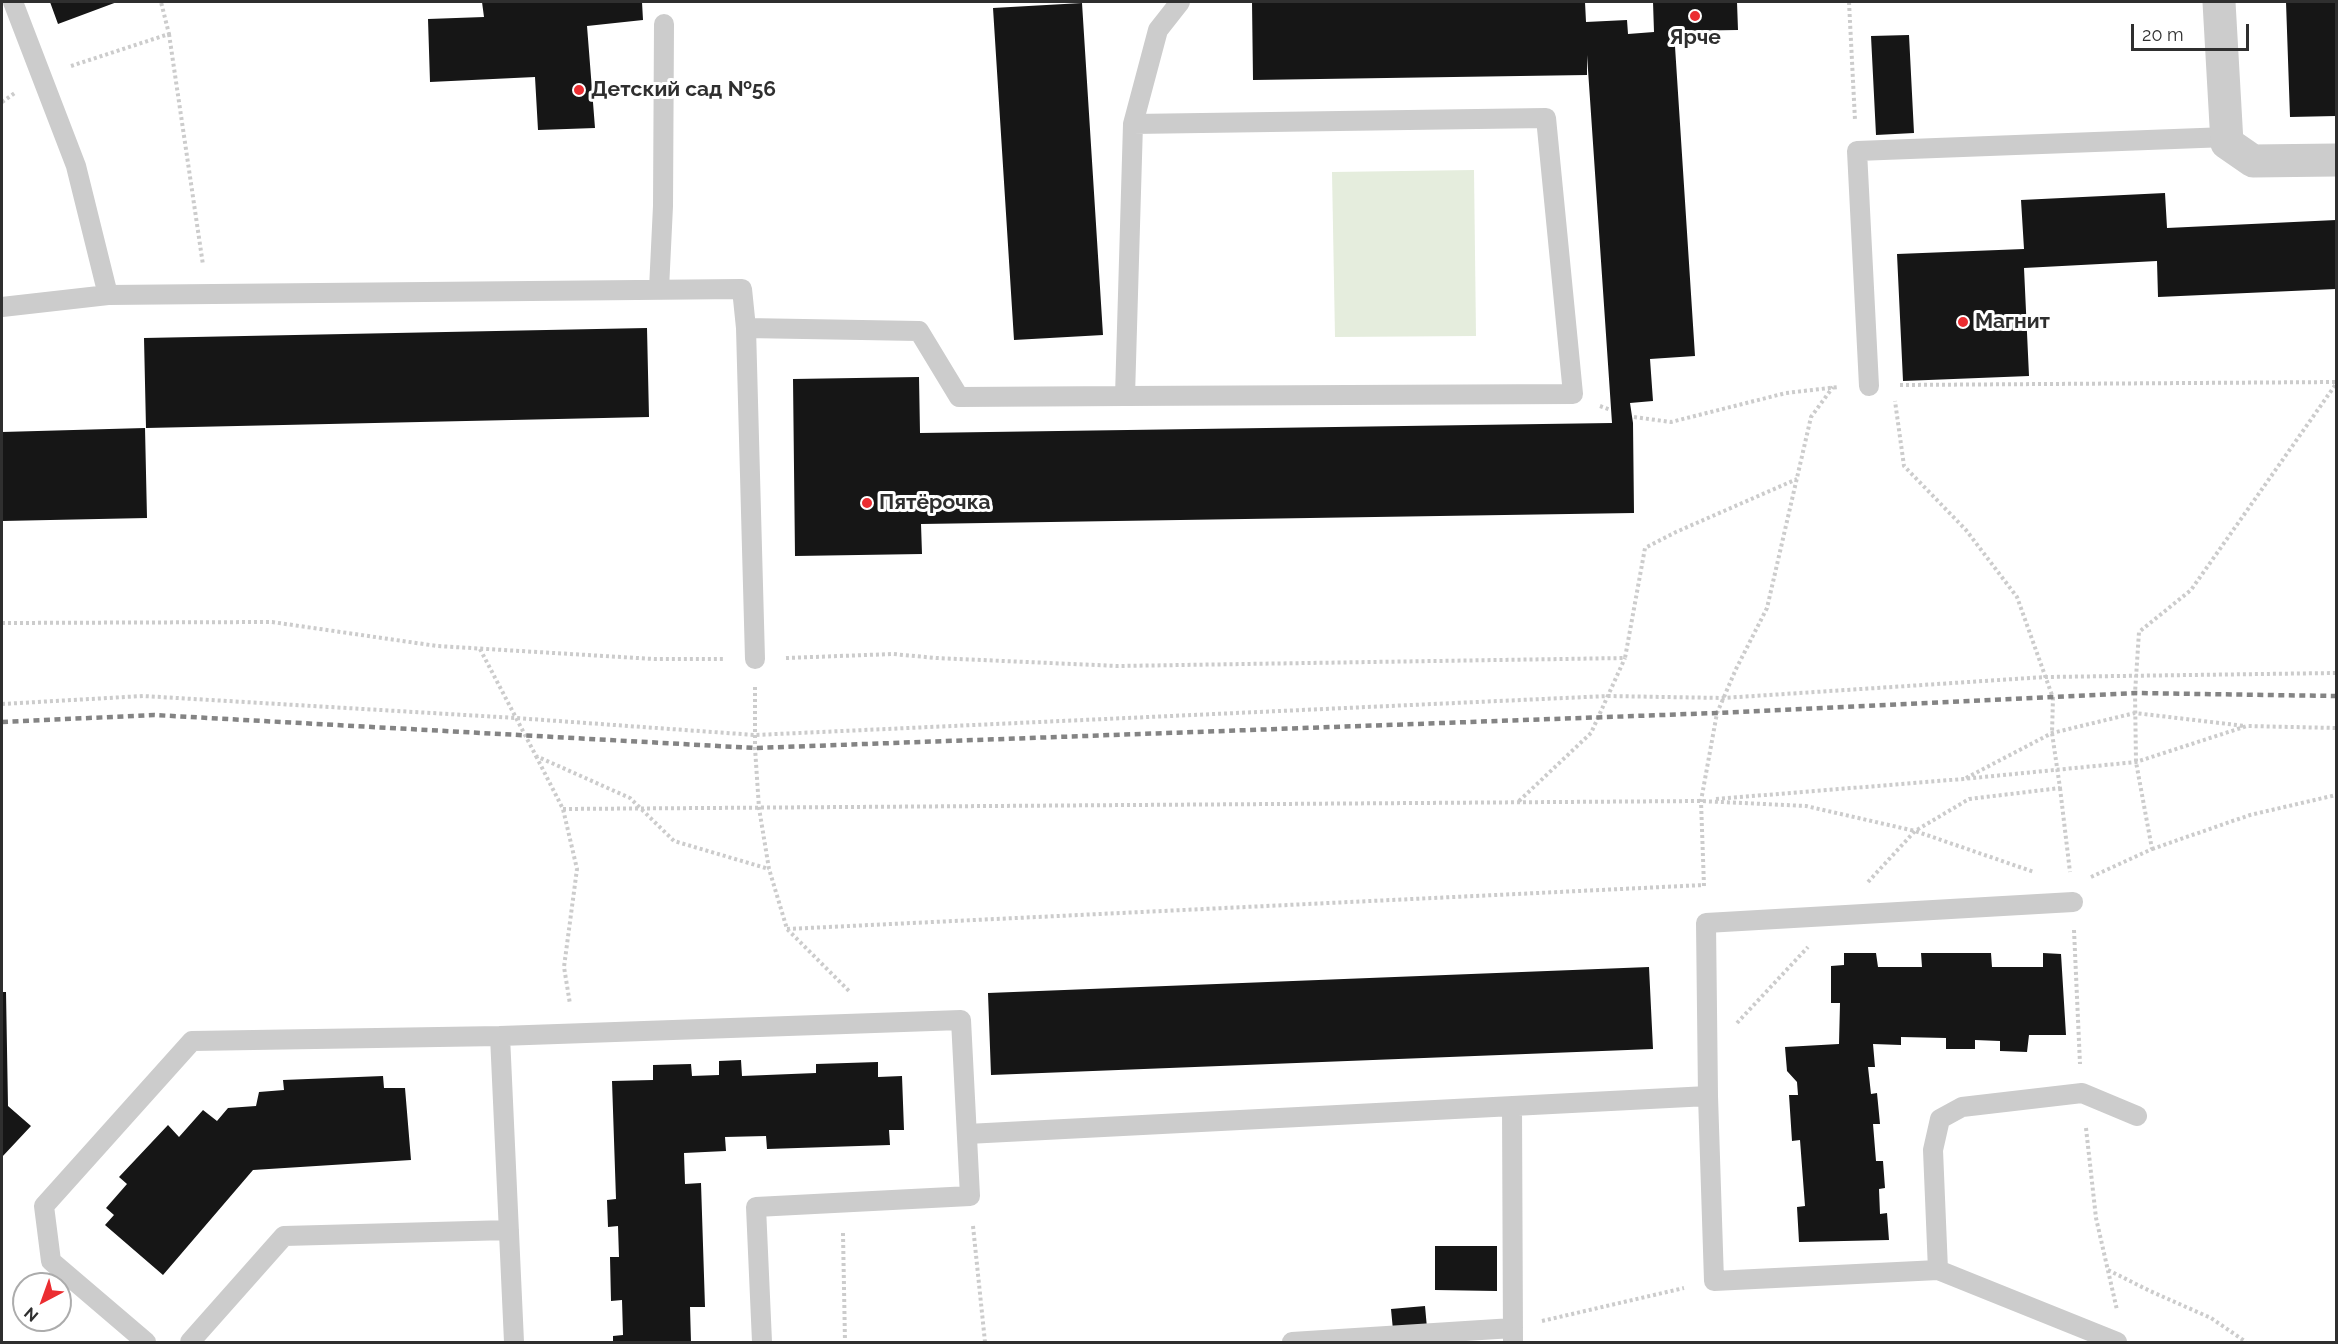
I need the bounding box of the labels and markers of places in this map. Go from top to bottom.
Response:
marker: Ярче [1688,9,1702,23]
place label: Ярче [1669,25,1721,51]
place label: Детский сад №56 [591,77,776,103]
marker: Детский сад №56 [572,83,586,97]
place label: Магнит [1975,309,2050,335]
marker: Магнит [1956,315,1970,329]
place label: Пятёрочка [879,490,991,516]
marker: Пятёрочка [860,496,874,510]

